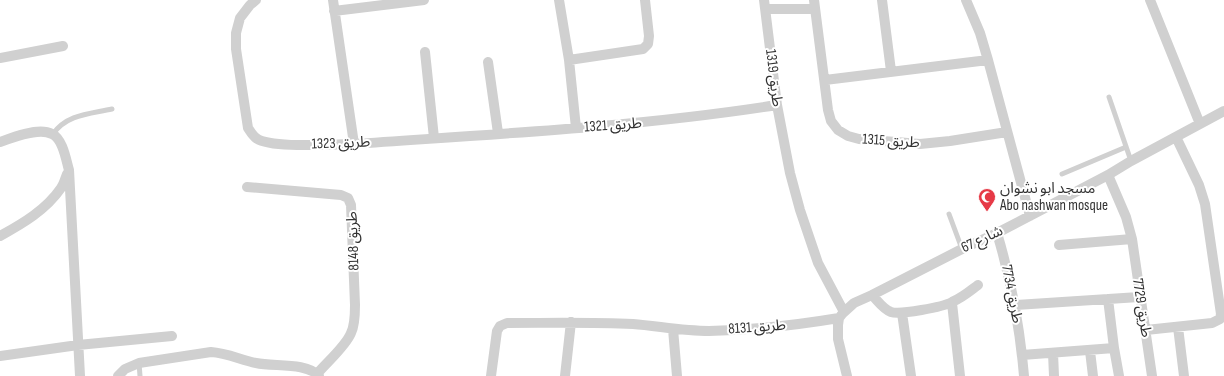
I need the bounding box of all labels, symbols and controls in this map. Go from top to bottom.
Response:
street label: طريق 1319 [761,48,787,108]
street label: طريق 1321 [584,114,642,136]
street label: طريق 1315 [862,130,920,152]
street label: طريق 1323 [311,132,371,154]
place label: مسجد ابو نشوان Abo nashwan mosque [999,179,1108,215]
mosque icon: مسجد ابو نشوان Abo nashwan mosque [977,187,997,212]
street label: طريق 8148 [342,211,364,271]
street label: شارع 67 [958,221,1007,259]
street label: طريق 7734 [997,263,1027,325]
street label: طريق 7729 [1128,277,1156,339]
street label: طريق 8131 [727,316,787,338]

